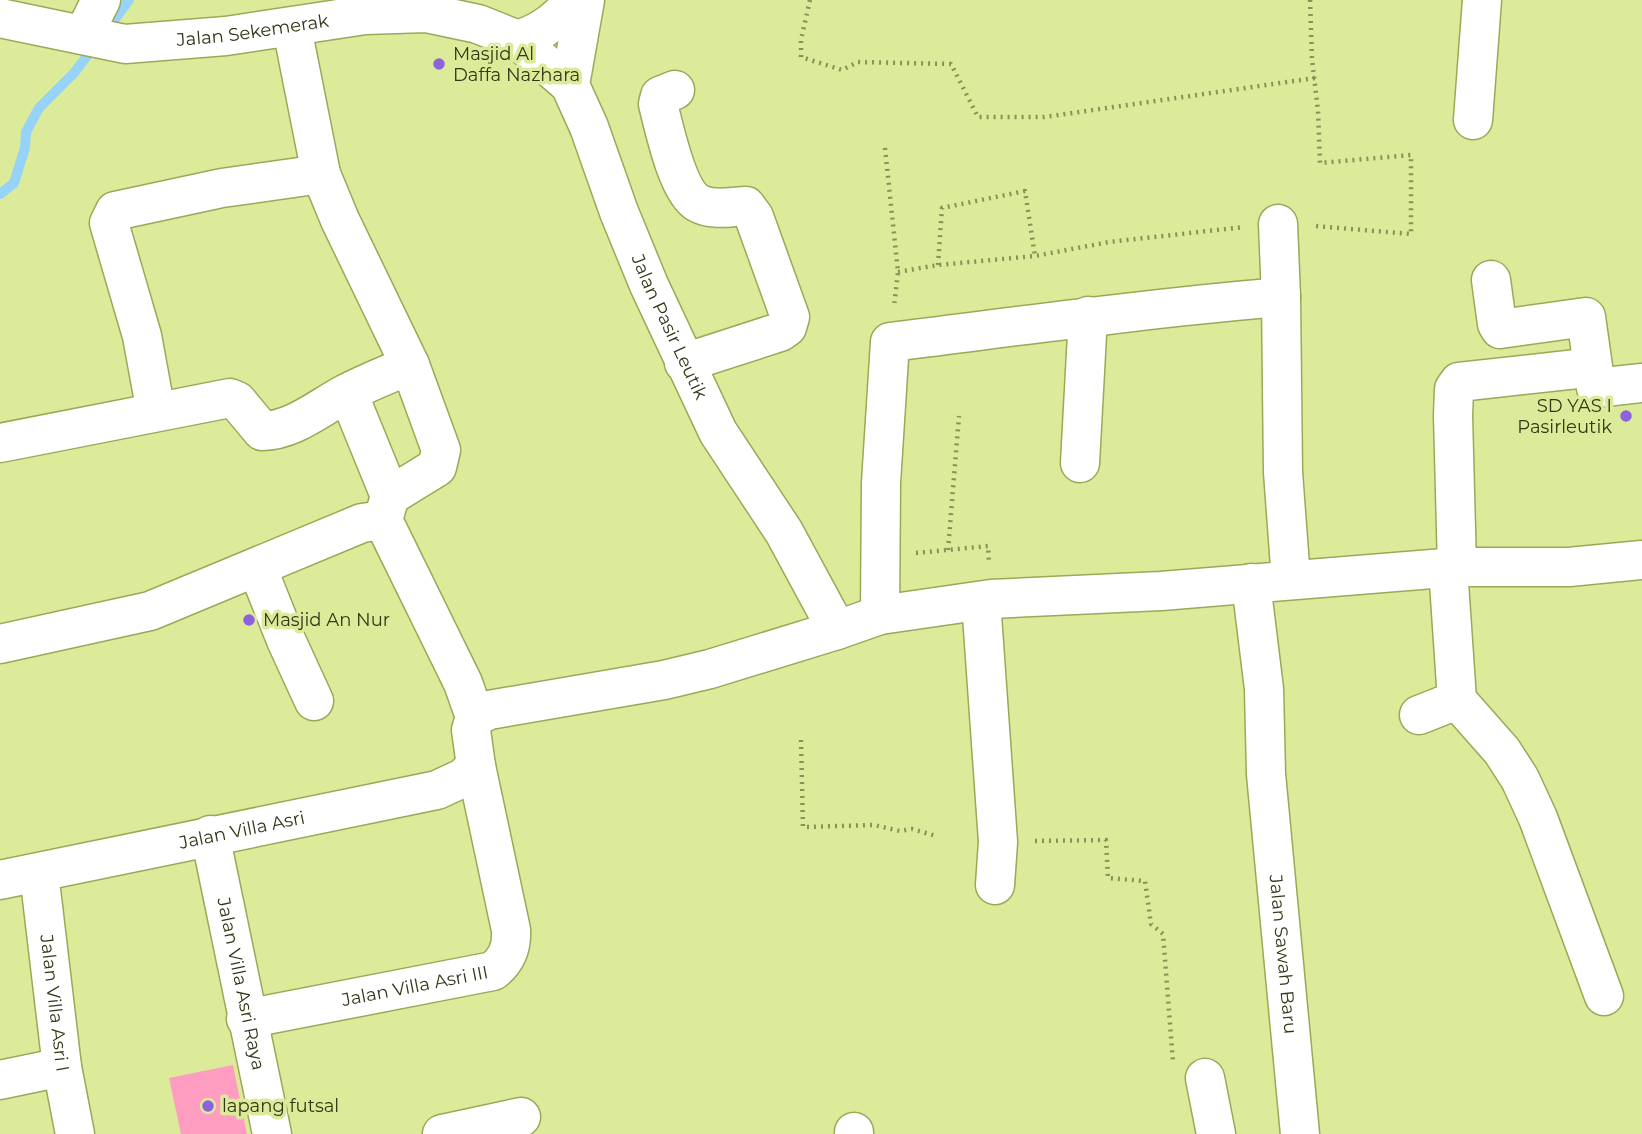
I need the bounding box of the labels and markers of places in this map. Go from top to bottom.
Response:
place label: Masjid Al Daffa Nazhara [453,43,580,86]
marker: Masjid Al Daffa Nazhara [431,56,447,72]
place label: SD YAS I Pasirleutik [1517,395,1612,438]
marker: SD YAS I Pasirleutik [1618,408,1634,424]
place label: Masjid An Nur [263,609,390,631]
marker: Masjid An Nur [241,612,257,628]
place label: lapang futsal [222,1095,339,1117]
marker: lapang futsal [200,1098,216,1114]

